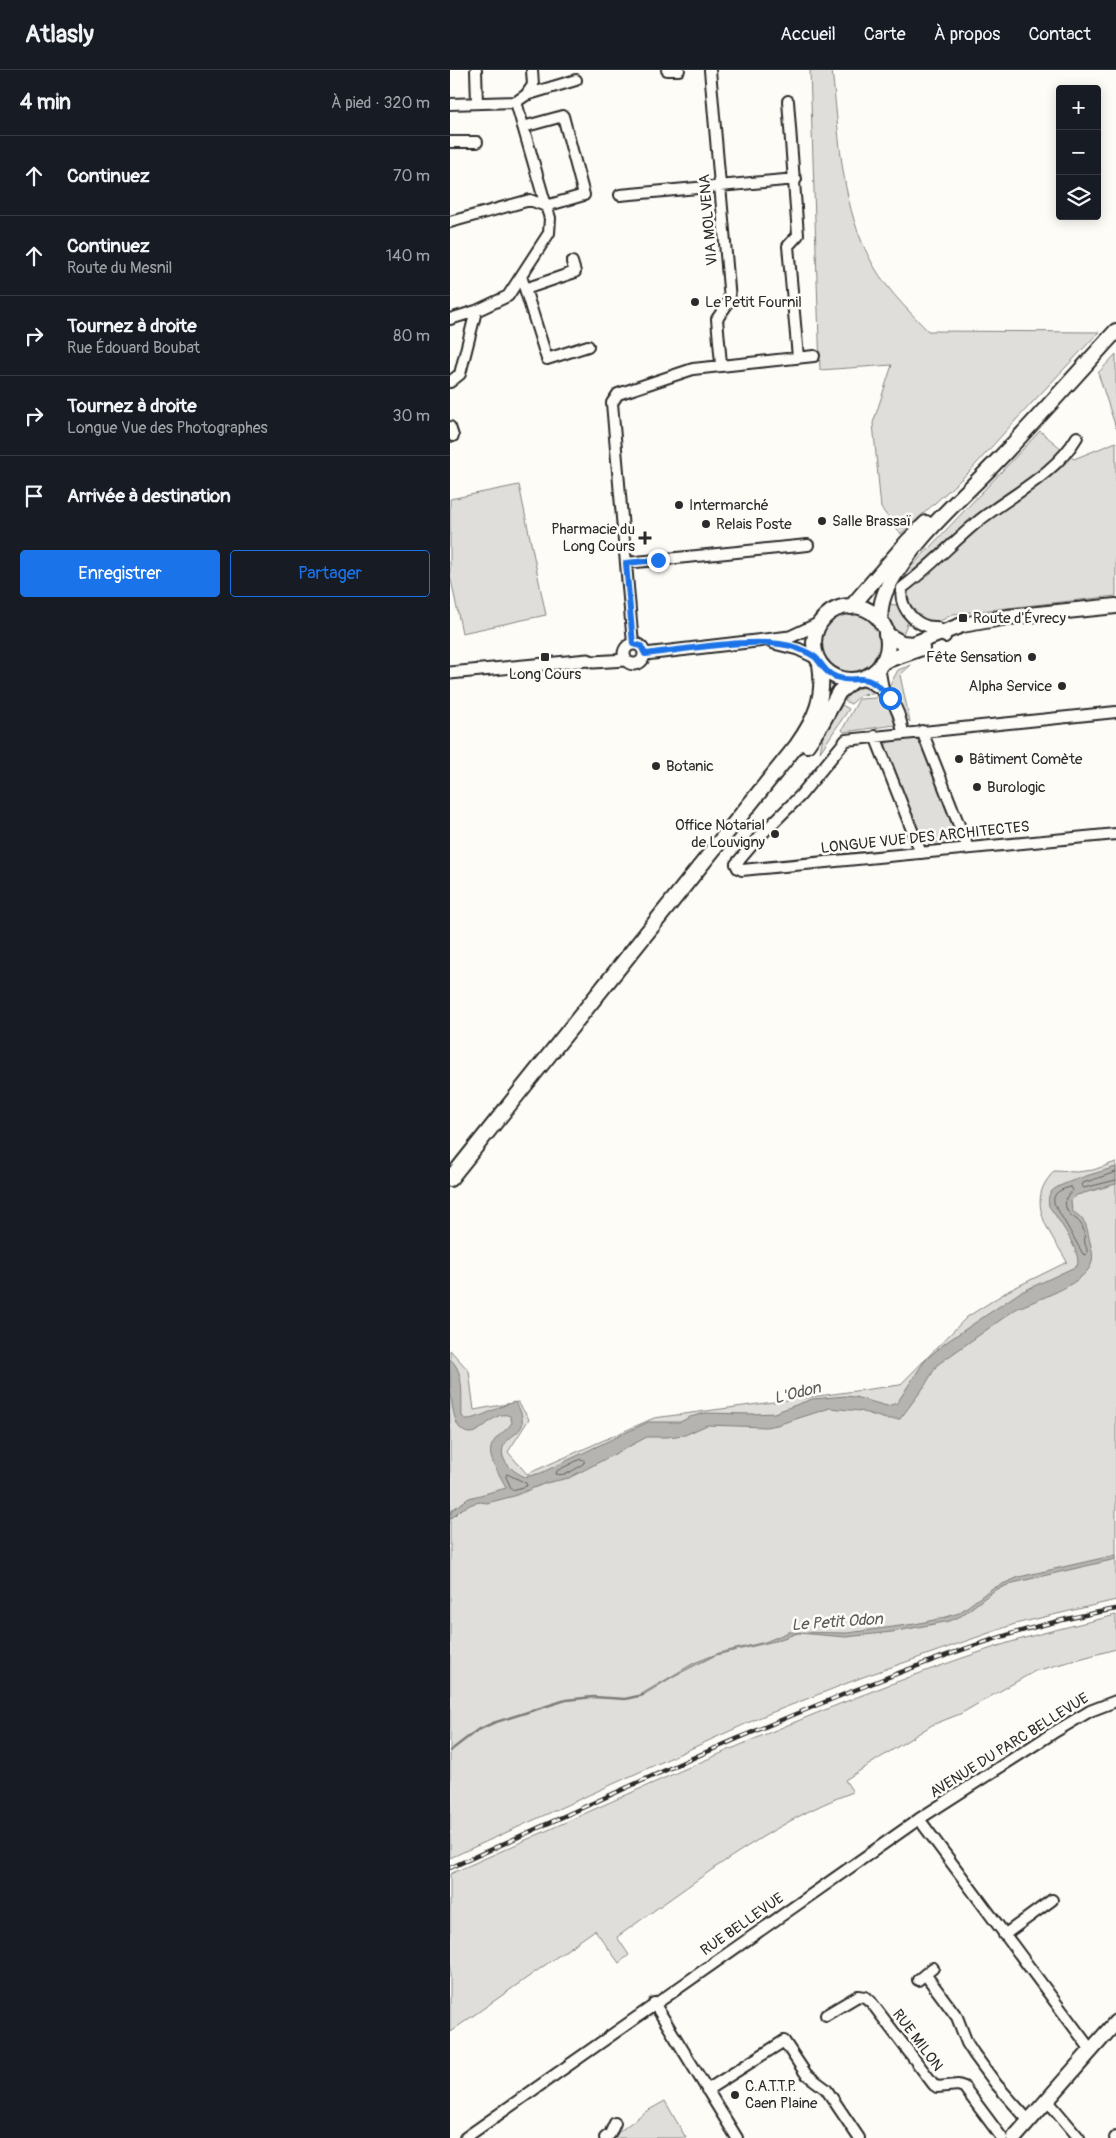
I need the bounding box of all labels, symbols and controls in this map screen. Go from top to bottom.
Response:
text: Atlasly [25,20,94,49]
text: Accueil [780,23,836,46]
text: Carte [864,23,906,46]
text: À propos [934,23,1000,46]
text: Contact [1028,23,1091,46]
map controls [1056,85,1101,220]
button: + [1056,85,1101,130]
text: 4 min [20,89,71,116]
text: À pied · 320 m [331,93,430,113]
button: − [1056,130,1101,175]
icon: ahead [20,162,48,190]
text: Continuez [67,164,150,188]
text: 70 m [393,166,430,186]
street label: VIA MOLVENA [695,173,722,267]
button: layers [1056,175,1101,220]
text: Continuez [67,234,150,258]
icon: ahead [20,242,48,270]
text: 140 m [386,246,430,266]
text: Route du Mesnil [67,258,172,278]
place label: Le Petit Fournil [705,293,802,312]
marker: Le Petit Fournil [689,296,701,308]
text: Tournez à droite [67,314,197,338]
icon: right [20,322,48,350]
text: 80 m [393,326,430,346]
text: Rue Édouard Boubat [67,338,200,358]
text: Tournez à droite [67,394,197,418]
icon: right [20,402,48,430]
text: 30 m [392,406,430,426]
text: Longue Vue des Photographes [67,418,268,438]
icon: arrive [20,482,48,510]
text: Arrivée à destination [67,484,231,508]
place label: Intermarché [689,496,769,515]
marker: Intermarché [673,499,685,511]
place label: Salle Brassaï [832,512,912,531]
place label: Relais Poste [716,515,792,534]
marker: Salle Brassaï [816,515,828,527]
marker: Relais Poste [700,518,712,530]
place label: Pharmacie du Long Cours [551,520,635,556]
marker: Pharmacie du Long Cours [639,532,651,544]
route end [647,549,670,572]
button: Enregistrer [20,550,220,597]
button: Partager [230,550,430,597]
place label: Route d'Évrecy [973,609,1067,628]
marker: Route d'Évrecy [957,612,969,624]
place label: Fête Sensation [926,648,1022,667]
marker: Long Cours [539,651,551,663]
marker: Fête Sensation [1026,651,1038,663]
place label: Long Cours [509,665,582,684]
place label: Alpha Service [968,677,1053,696]
marker: Alpha Service [1056,680,1068,692]
route start [879,687,902,710]
place label: Bâtiment Comète [969,750,1083,769]
marker: Bâtiment Comète [953,753,965,765]
place label: Botanic [666,757,714,776]
marker: Botanic [650,760,662,772]
place label: Burologic [987,778,1046,797]
marker: Burologic [971,781,983,793]
place label: Office Notarial de Louvigny [675,816,766,852]
street label: LONGUE VUE DES ARCHITECTES [820,817,1030,858]
marker: Office Notarial de Louvigny [769,828,781,840]
water label: L'Odon [772,1377,824,1408]
water label: Le Petit Odon [791,1609,884,1635]
street label: AVENUE DU PARC BELLEVUE [926,1689,1092,1802]
street label: RUE BELLEVUE [697,1889,788,1960]
street label: RUE MILON [888,2006,947,2075]
place label: C.A.T.T.P. Caen Plaine [745,2077,818,2113]
marker: C.A.T.T.P. Caen Plaine [729,2089,741,2101]

